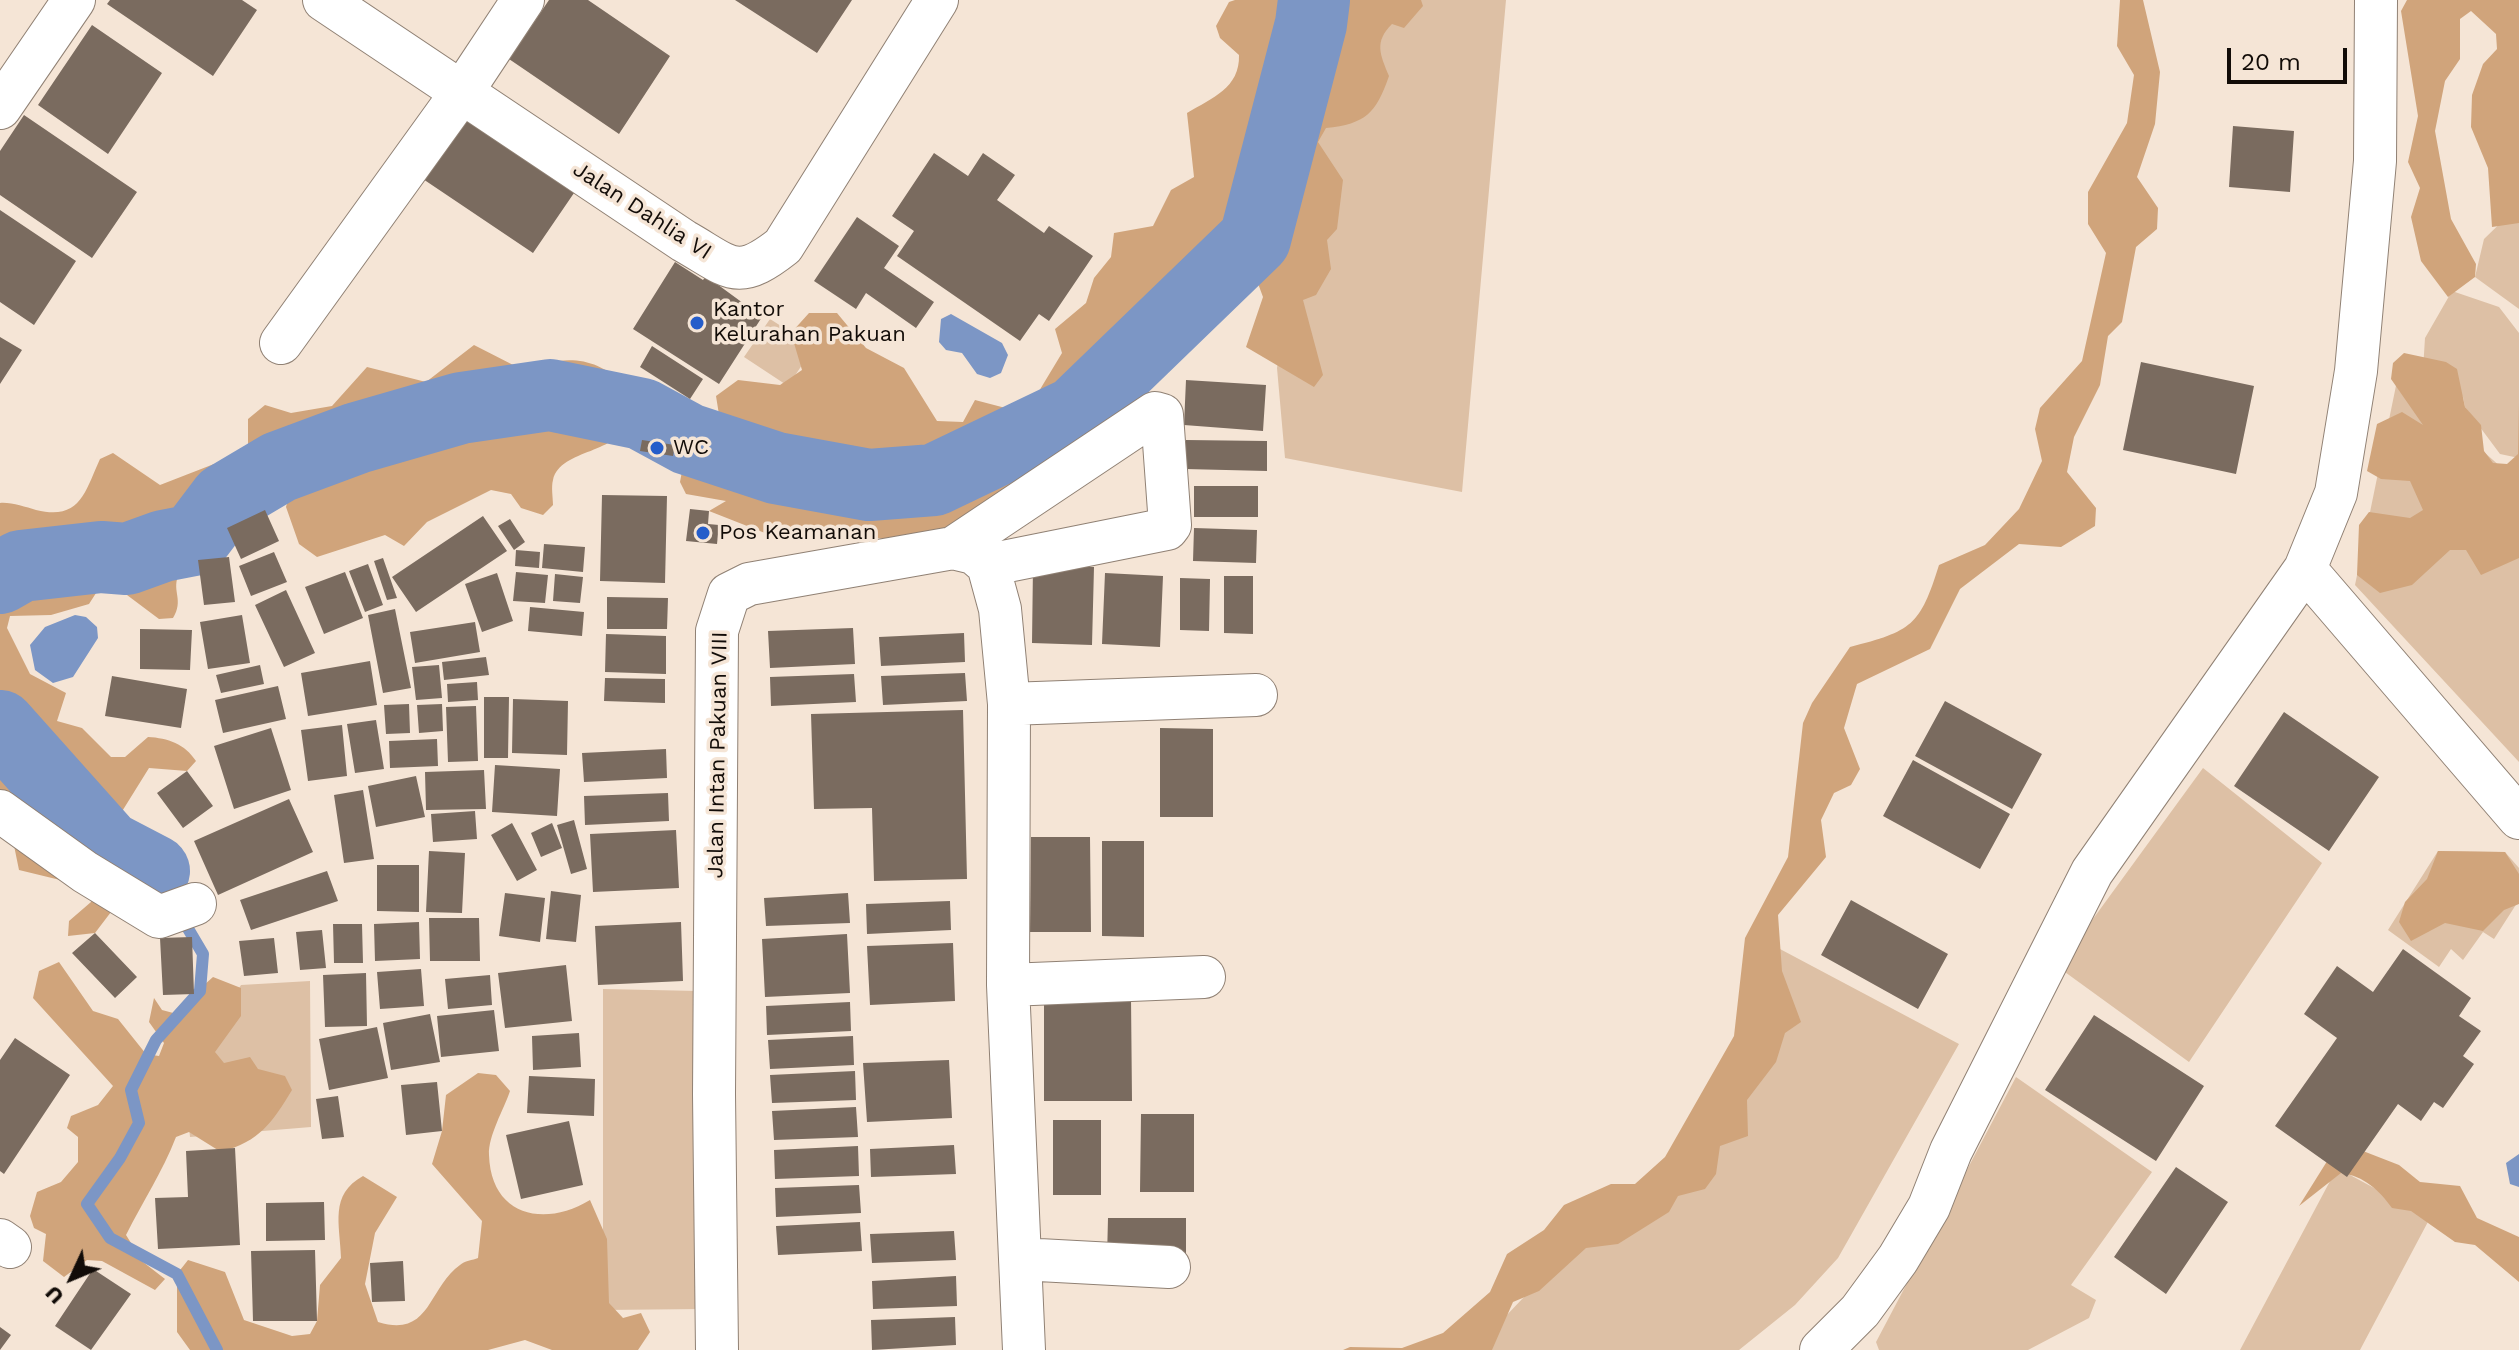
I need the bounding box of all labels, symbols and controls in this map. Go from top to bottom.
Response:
scale bar [2231,32,2351,82]
text: 20 m [2241,48,2301,76]
street label: Jalan Dahlia VI [568,156,716,266]
place label: Kantor Kelurahan Pakuan [713,297,906,348]
marker: Kantor Kelurahan Pakuan [688,314,706,332]
place label: WC [673,435,709,461]
marker: WC [648,439,666,457]
place label: Pos Keamanan [719,520,876,546]
marker: Pos Keamanan [694,524,712,542]
street label: Jalan Intan Pakuan VIII [703,631,733,879]
north arrow [32,1238,112,1318]
text: U [40,1281,69,1309]

